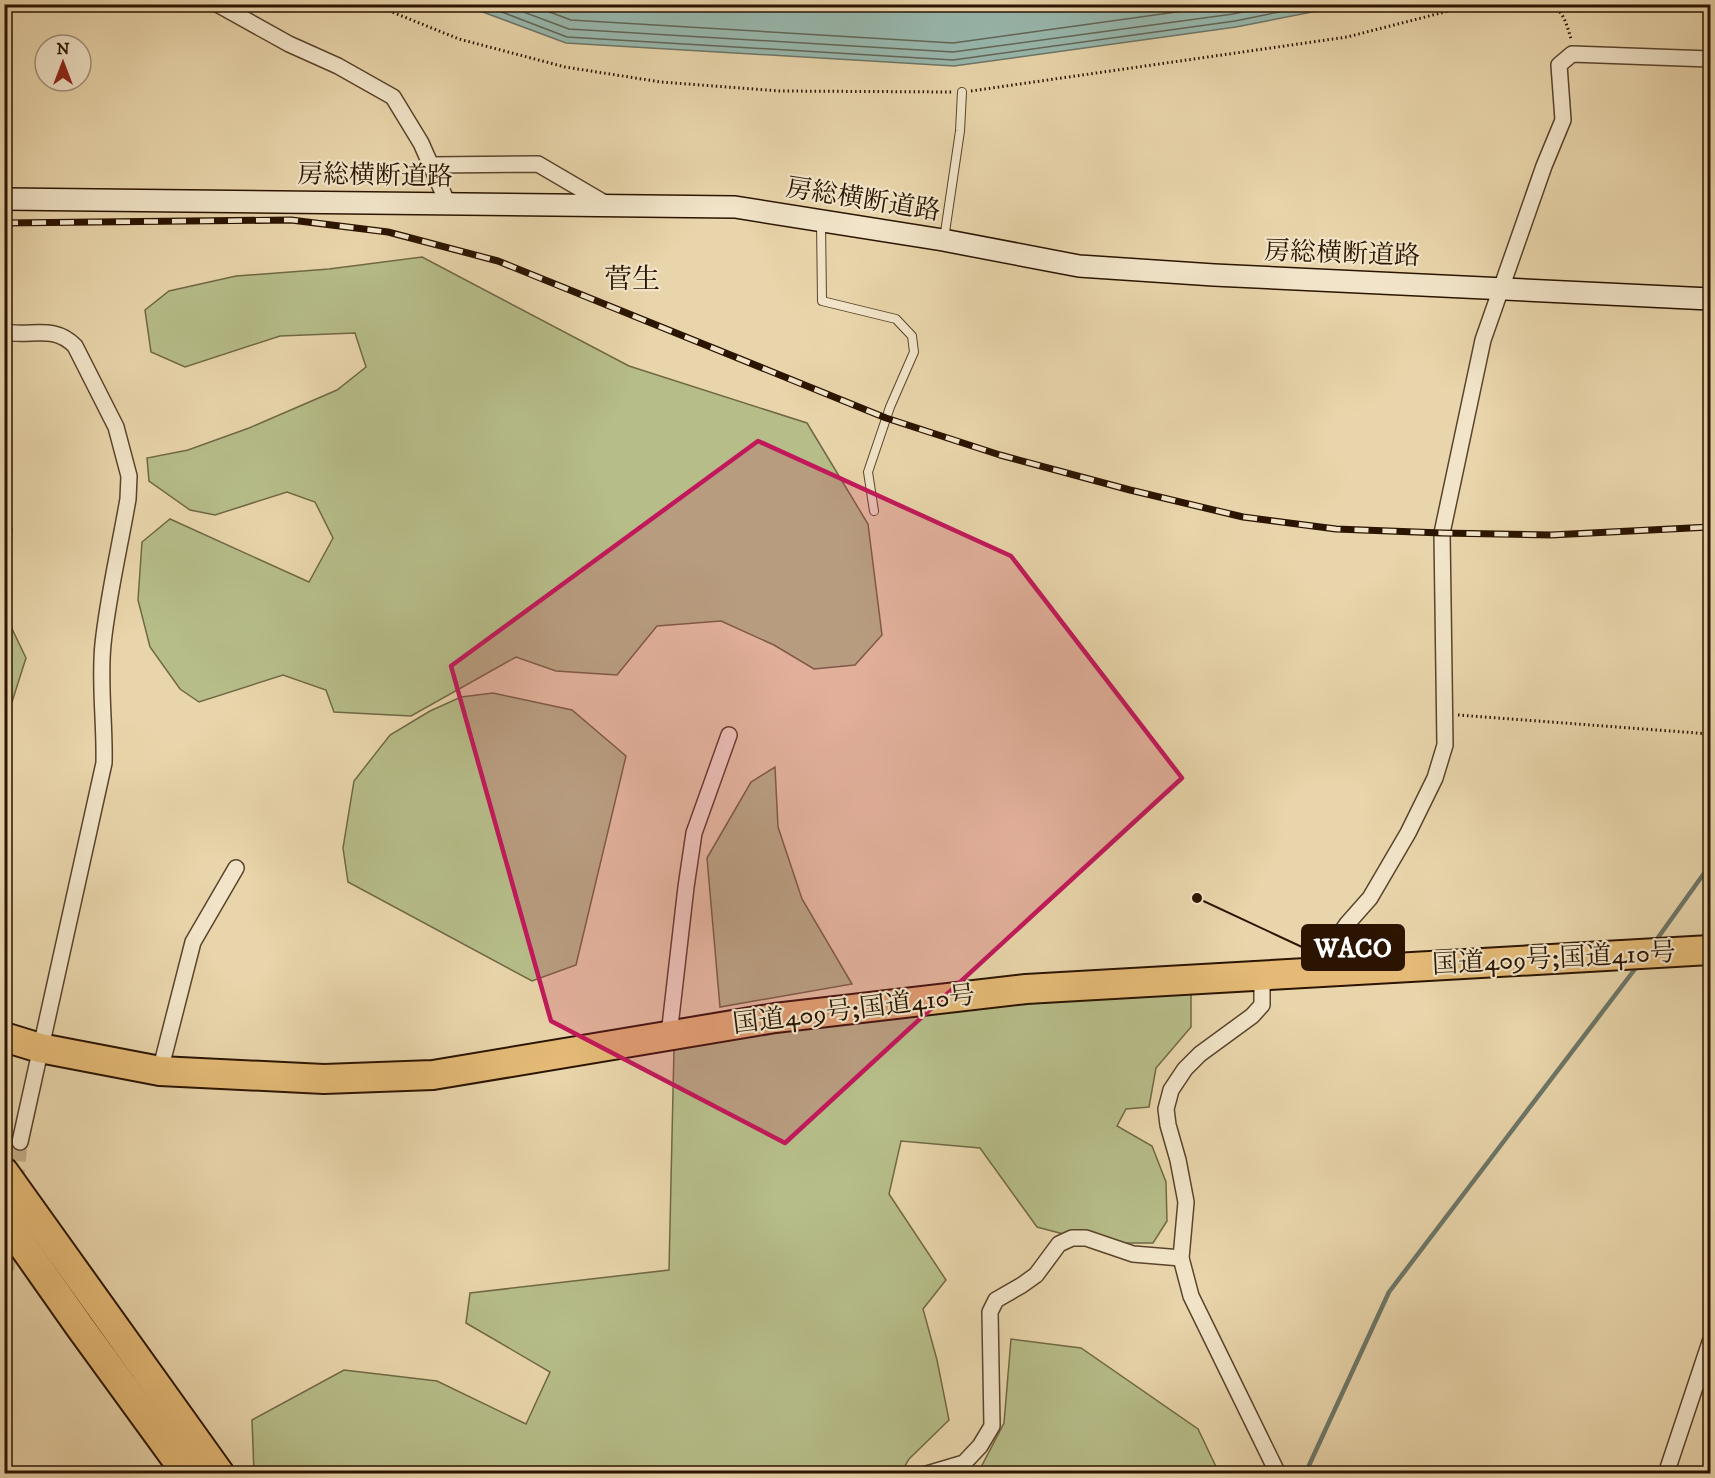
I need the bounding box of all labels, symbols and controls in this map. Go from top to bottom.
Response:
north arrow [33,33,93,93]
text: N [56,39,70,59]
street label: 房総横断道路 [297,158,453,194]
street label: 房総横断道路 [783,172,943,228]
street label: 房総横断道路 [1263,235,1421,273]
district label: 菅生 [604,262,660,297]
callout: WACO [1302,925,1404,970]
text: WACO [1313,932,1392,966]
street label: 国道409号;国道410号 [1431,936,1677,982]
street label: 国道409号;国道410号 [731,979,977,1041]

